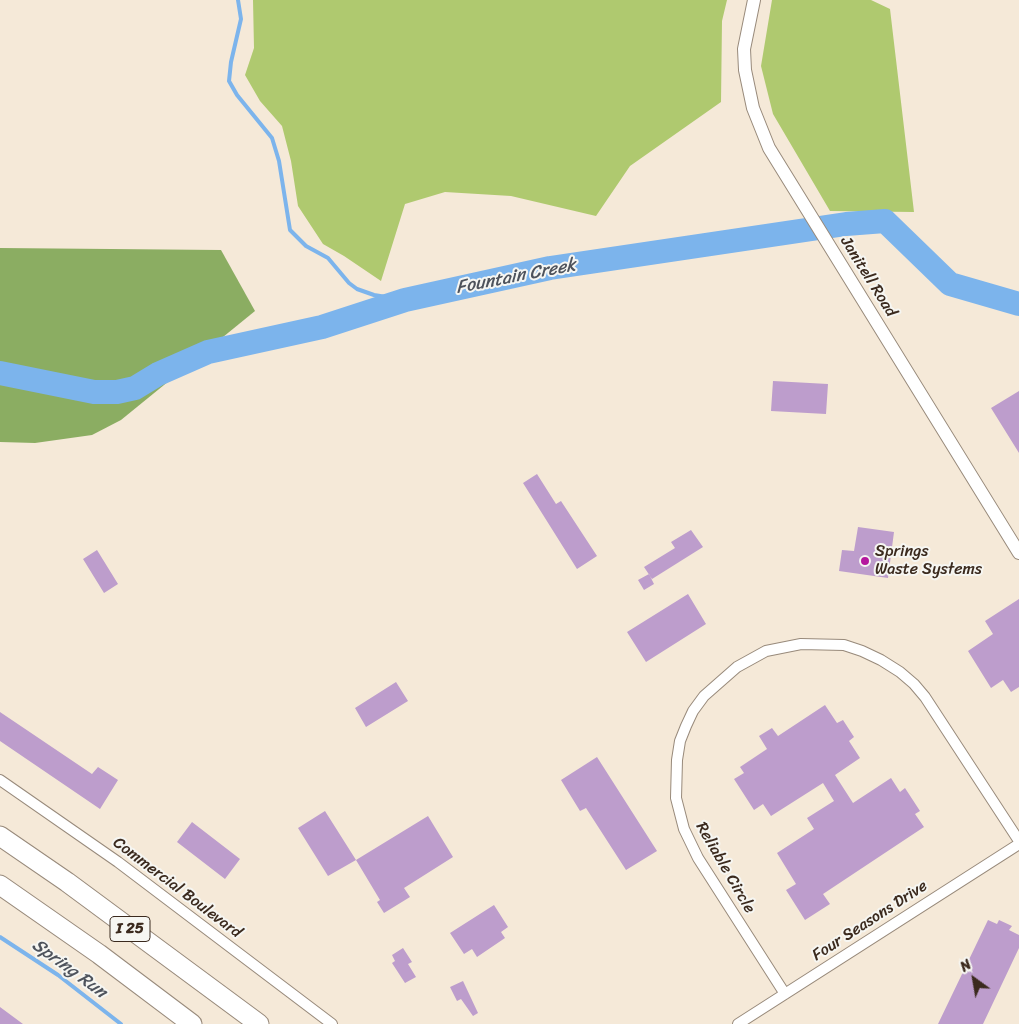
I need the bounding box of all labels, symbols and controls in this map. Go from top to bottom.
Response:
street label: Janitell Road [836,233,900,321]
water label: Fountain Creek [454,255,578,299]
place label: Springs Waste Systems [875,542,982,580]
marker: Springs Waste Systems [859,555,871,567]
street label: Reliable Circle [691,819,759,917]
street label: Commercial Boulevard [109,833,245,943]
street label: Four Seasons Drive [809,877,931,965]
road number: I 25 [110,916,150,942]
water label: Spring Run [27,935,111,1003]
text: N [955,953,977,979]
north arrow [949,954,999,1004]

